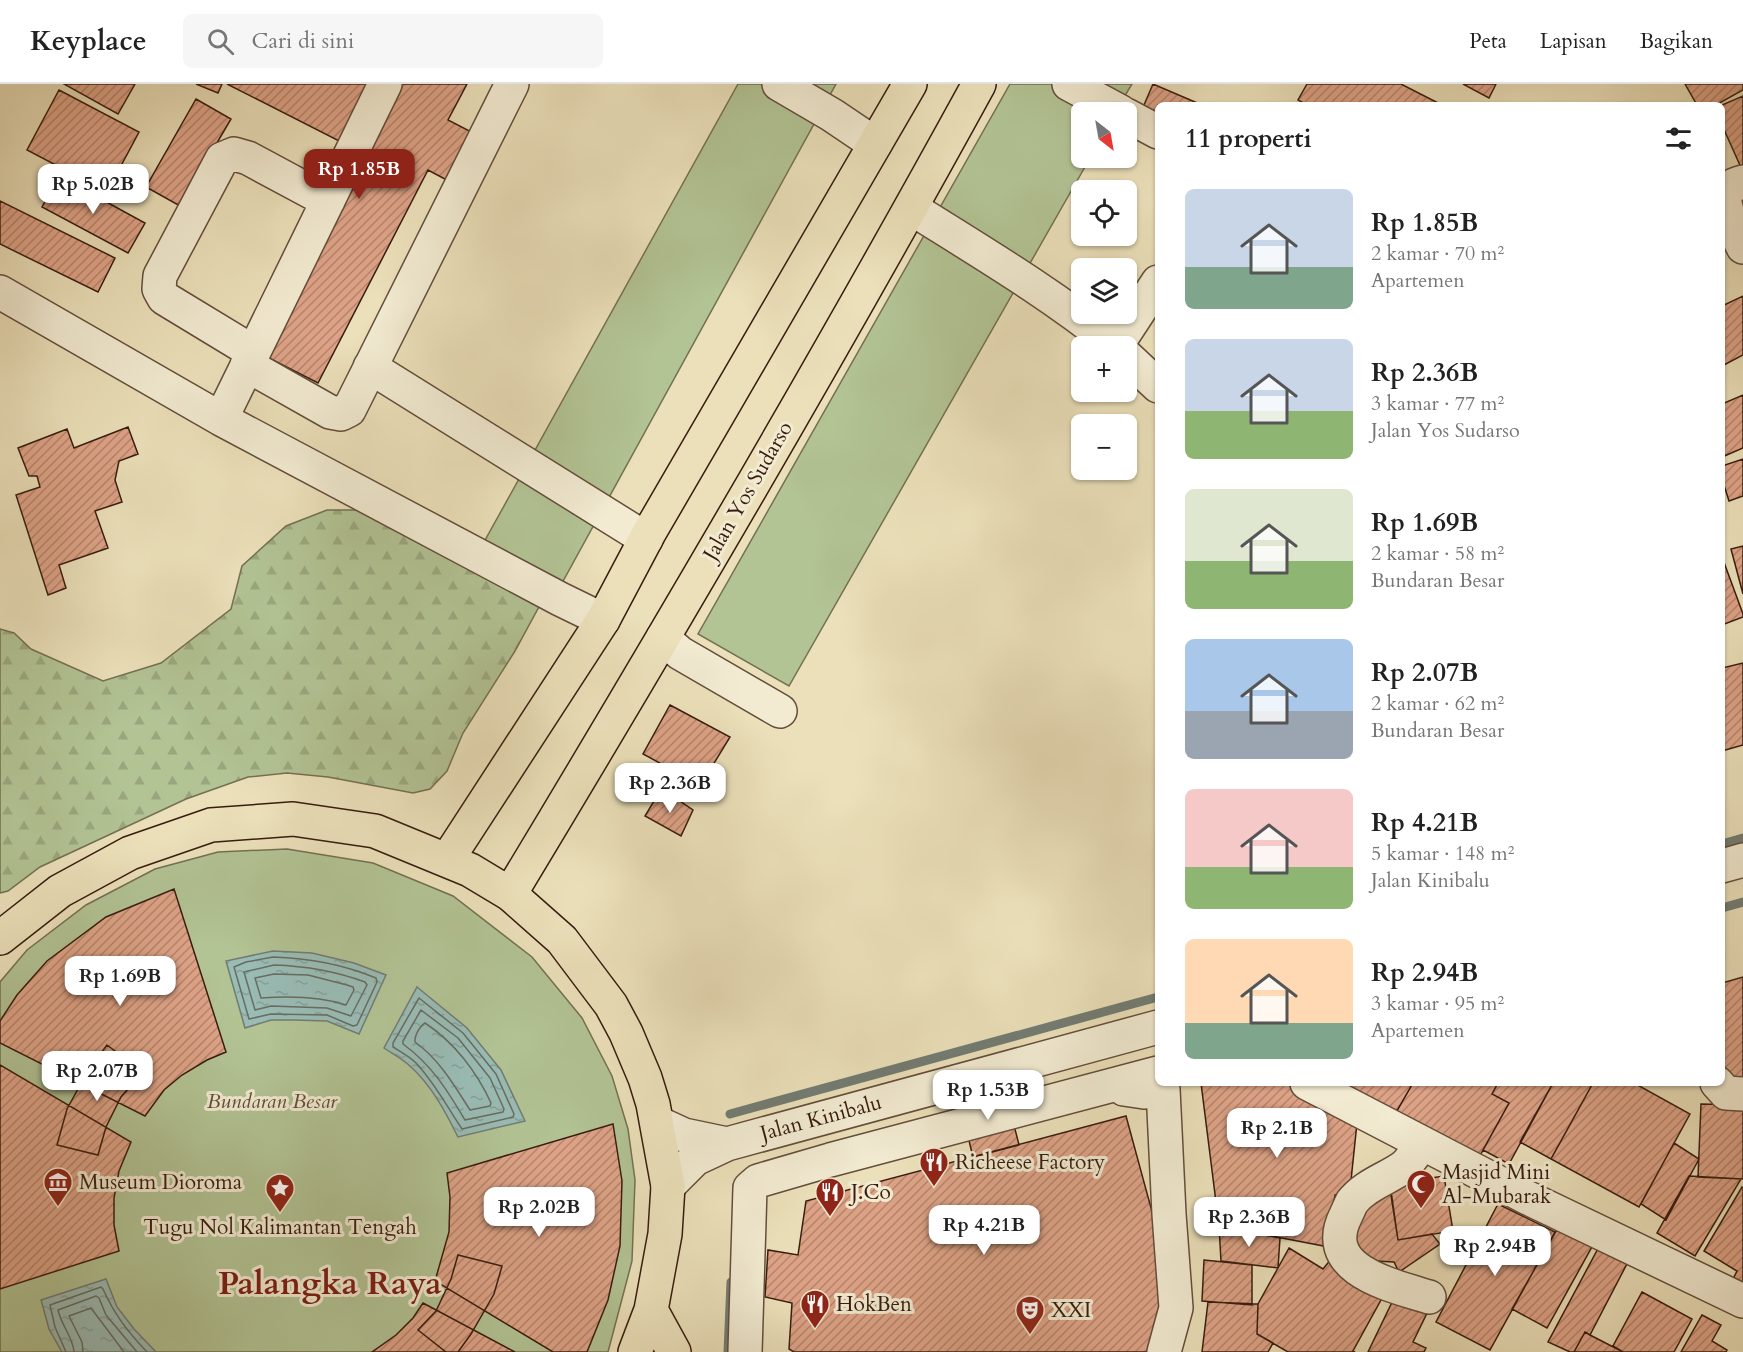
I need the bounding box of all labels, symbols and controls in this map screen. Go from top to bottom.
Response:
search box [183,14,603,68]
text: Keyplace [30,22,147,60]
icon: search [204,25,237,58]
text: Cari di sini [252,26,354,56]
text: Peta [1469,27,1507,56]
text: Lapisan [1540,27,1607,56]
text: Bagikan [1640,27,1713,56]
north arrow [1071,102,1137,168]
map controls [1071,102,1137,480]
text: 11 properti [1185,121,1312,156]
icon: filters [1662,122,1695,155]
pin: Rp 1.85B [297,149,421,200]
text: Rp 1.85B [318,155,400,182]
pin: Rp 5.02B [31,164,155,215]
text: Rp 5.02B [52,170,134,197]
button: locate [1071,180,1137,246]
text: Rp 1.85B [1371,205,1478,240]
icon: home [1233,213,1305,285]
text: 2 kamar · 70 m² [1371,240,1504,267]
button: layers [1071,258,1137,324]
text: Apartemen [1371,267,1465,294]
button: + [1071,336,1137,402]
text: Rp 2.36B [1371,355,1478,390]
icon: home [1233,363,1305,435]
text: 3 kamar · 77 m² [1371,390,1504,417]
button: − [1071,414,1137,480]
street label: Jalan Yos Sudarso [695,416,800,568]
text: Jalan Yos Sudarso [1371,417,1520,444]
text: Rp 1.69B [1371,505,1478,540]
icon: home [1233,513,1305,585]
text: 2 kamar · 58 m² [1371,540,1504,567]
text: Bundaran Besar [1371,567,1504,594]
text: Rp 2.07B [1371,655,1478,690]
icon: home [1233,663,1305,735]
text: 2 kamar · 62 m² [1371,690,1504,717]
text: Bundaran Besar [1371,717,1504,744]
pin: Rp 2.36B [608,763,732,814]
text: Rp 2.36B [629,769,711,796]
text: Rp 4.21B [1371,805,1478,840]
icon: home [1233,813,1305,885]
text: 5 kamar · 148 m² [1371,840,1514,867]
text: Jalan Kinibalu [1371,867,1490,894]
text: Rp 2.94B [1371,955,1478,990]
pin: Rp 1.69B [58,956,182,1007]
text: Rp 1.69B [79,962,161,989]
icon: home [1233,963,1305,1035]
text: 3 kamar · 95 m² [1371,990,1504,1017]
text: Apartemen [1371,1017,1465,1044]
pin: Rp 2.07B [35,1051,159,1102]
text: Rp 2.07B [56,1057,138,1084]
pin: Rp 1.53B [926,1070,1050,1121]
text: Rp 1.53B [947,1076,1029,1103]
park label: Bundaran Besar [207,1087,338,1116]
street label: Jalan Kinibalu [754,1088,885,1149]
pin: Rp 2.1B [1222,1108,1332,1159]
text: Rp 2.1B [1241,1114,1313,1141]
restaurant icon: Richeese Factory [918,1146,950,1188]
place label: Richeese Factory [955,1148,1105,1177]
place label: Masjid Mini Al-Mubarak [1442,1158,1552,1211]
museum icon: Museum Dioroma [42,1166,74,1208]
place label: Museum Dioroma [79,1168,242,1197]
mosque icon: Masjid Mini Al-Mubarak [1405,1168,1437,1210]
place icon: Tugu Nol Kalimantan Tengah [264,1172,296,1214]
restaurant icon: J.Co [814,1176,846,1218]
place label: J.Co [848,1178,891,1207]
pin: Rp 2.02B [477,1187,601,1238]
text: Rp 2.02B [498,1193,580,1220]
pin: Rp 2.36B [1187,1197,1311,1248]
text: Rp 2.36B [1208,1203,1290,1230]
pin: Rp 4.21B [922,1205,1046,1256]
text: Rp 4.21B [943,1211,1025,1238]
place label: Tugu Nol Kalimantan Tengah [143,1213,417,1242]
pin: Rp 2.94B [1433,1226,1557,1277]
text: Rp 2.94B [1454,1232,1536,1259]
district label: Palangka Raya [218,1261,442,1306]
restaurant icon: HokBen [799,1288,831,1330]
place label: HokBen [836,1290,912,1319]
theatre icon: XXI [1014,1294,1046,1336]
place label: XXI [1051,1296,1091,1325]

